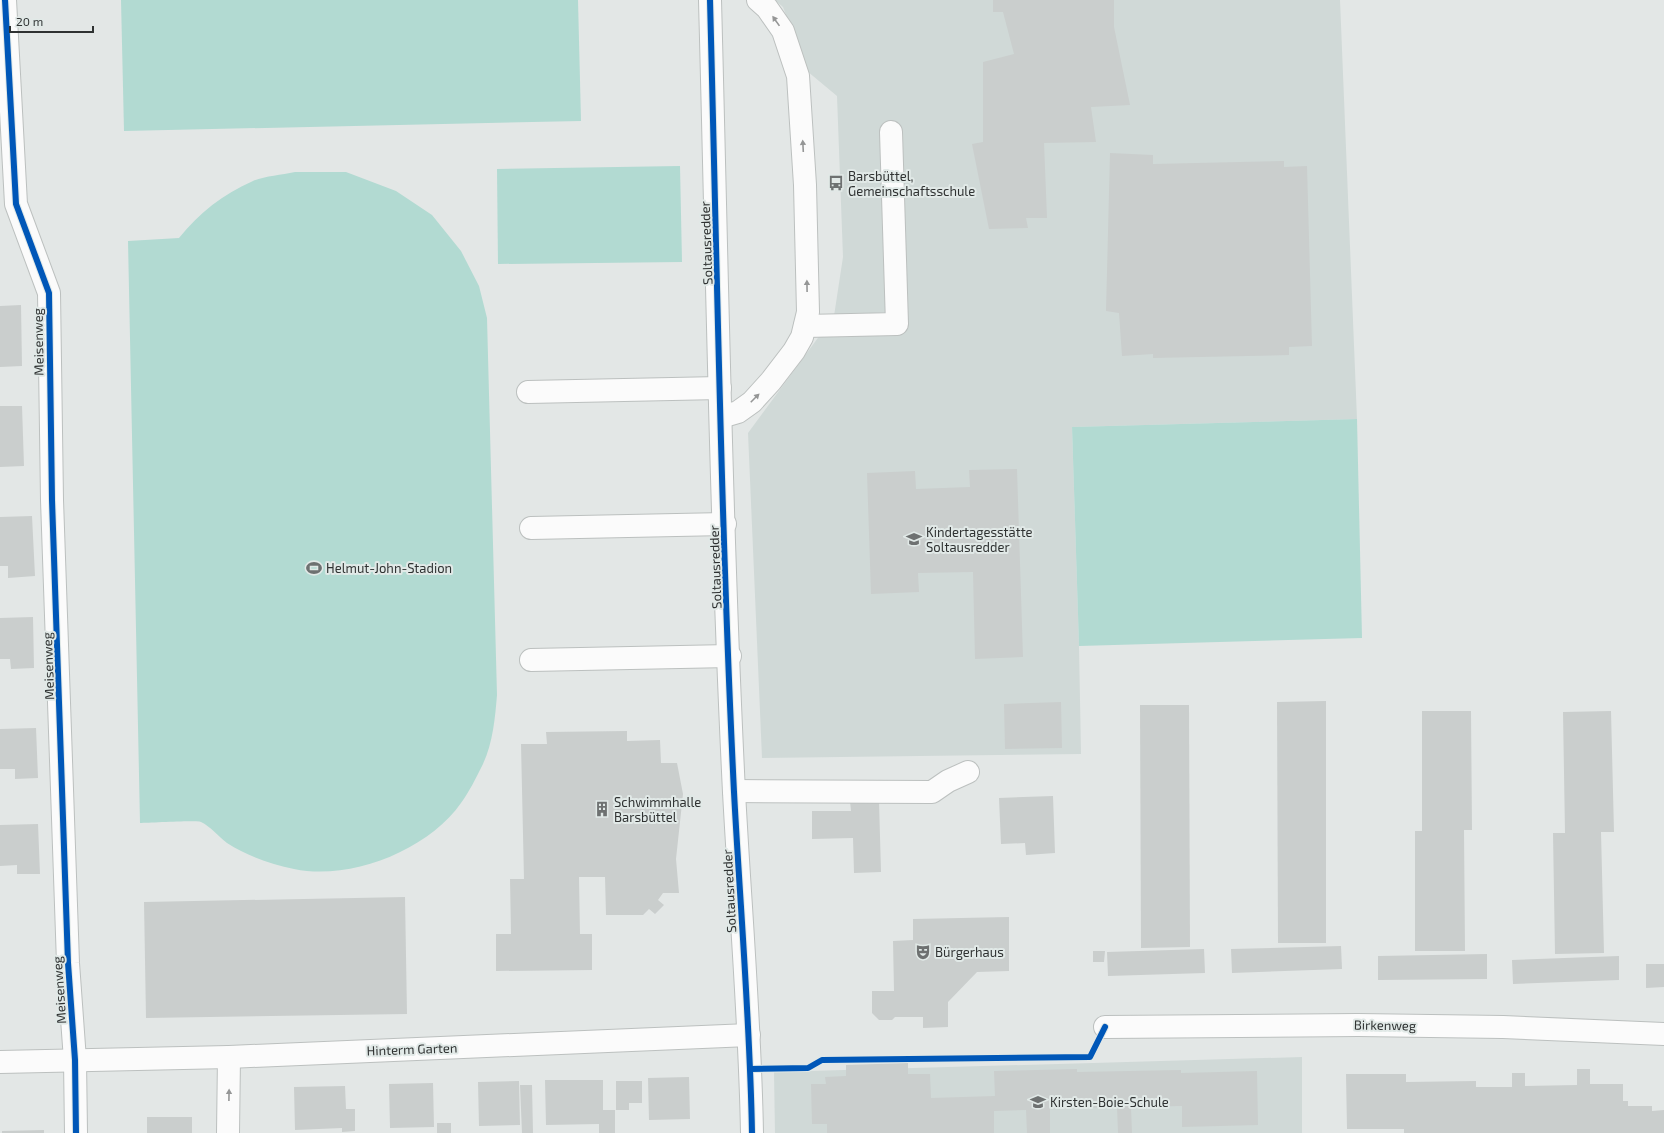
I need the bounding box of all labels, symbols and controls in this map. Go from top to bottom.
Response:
scale bar [10,8,93,34]
text: 20 m [16,14,43,28]
one-way arrow [772,15,780,26]
one-way arrow [800,139,806,152]
place label: Barsbüttel, Gemeinschaftsschule [848,168,975,199]
bus stop icon: Barsbüttel, Gemeinschaftsschule [827,174,845,192]
street label: Soltausredder [697,201,715,285]
one-way arrow [804,280,811,292]
street label: Meisenweg [29,308,47,376]
one-way arrow [750,394,759,403]
place label: Kindertagesstätte Soltausredder [926,524,1033,555]
street label: Soltausredder [706,525,724,609]
school or university icon: Kindertagesstätte Soltausredder [905,530,923,548]
sports icon: Helmut-John-Stadion [305,559,323,577]
place label: Helmut-John-Stadion [326,560,452,576]
street label: Meisenweg [39,632,57,700]
place label: Schwimmhalle Barsbüttel [614,794,701,825]
building icon: Schwimmhalle Barsbüttel [593,800,611,818]
street label: Soltausredder [719,849,739,933]
theatre icon: Bürgerhaus [914,943,932,961]
place label: Bürgerhaus [935,944,1004,960]
street label: Meisenweg [49,956,69,1024]
street label: Birkenweg [1354,1016,1416,1034]
street label: Hinterm Garten [366,1039,458,1059]
one-way arrow [226,1088,232,1101]
school or university icon: Kirsten-Boie-Schule [1029,1093,1047,1111]
place label: Kirsten-Boie-Schule [1050,1094,1169,1110]

